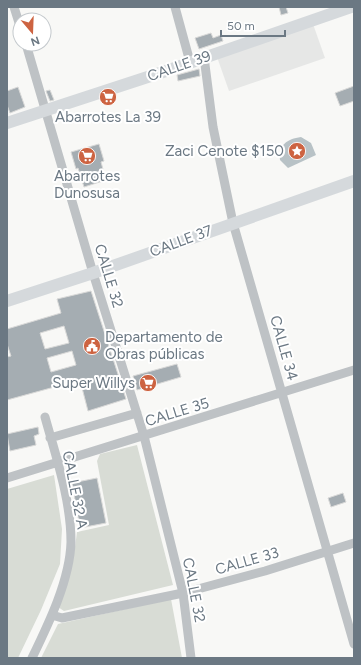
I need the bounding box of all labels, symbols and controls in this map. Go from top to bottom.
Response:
north arrow [12,12,52,52]
scale bar [221,12,285,38]
text: 50 m [227,19,255,33]
text: N [29,33,41,49]
street label: CALLE 39 [145,47,213,85]
supermarket icon: Abarrotes La 39 [98,87,118,107]
place label: Abarrotes La 39 [55,108,161,126]
place icon: Zaci Cenote $150 [287,141,307,161]
place label: Zaci Cenote $150 [165,142,284,160]
supermarket icon: Abarrotes Dunosusa [77,146,97,166]
place label: Abarrotes Dunosusa [54,167,120,202]
street label: CALLE 37 [147,221,215,261]
street label: CALLE 32 [91,242,127,310]
street label: CALLE 34 [266,313,302,383]
place label: Departamento de Obras públicas [105,328,223,363]
public building icon: Departamento de Obras públicas [82,336,102,356]
supermarket icon: Super Willys [138,373,158,393]
place label: Super Willys [52,374,135,392]
street label: CALLE 35 [143,394,211,430]
street label: CALLE 32 A [59,449,91,531]
street label: CALLE 33 [213,543,281,579]
street label: CALLE 32 [179,556,209,624]

